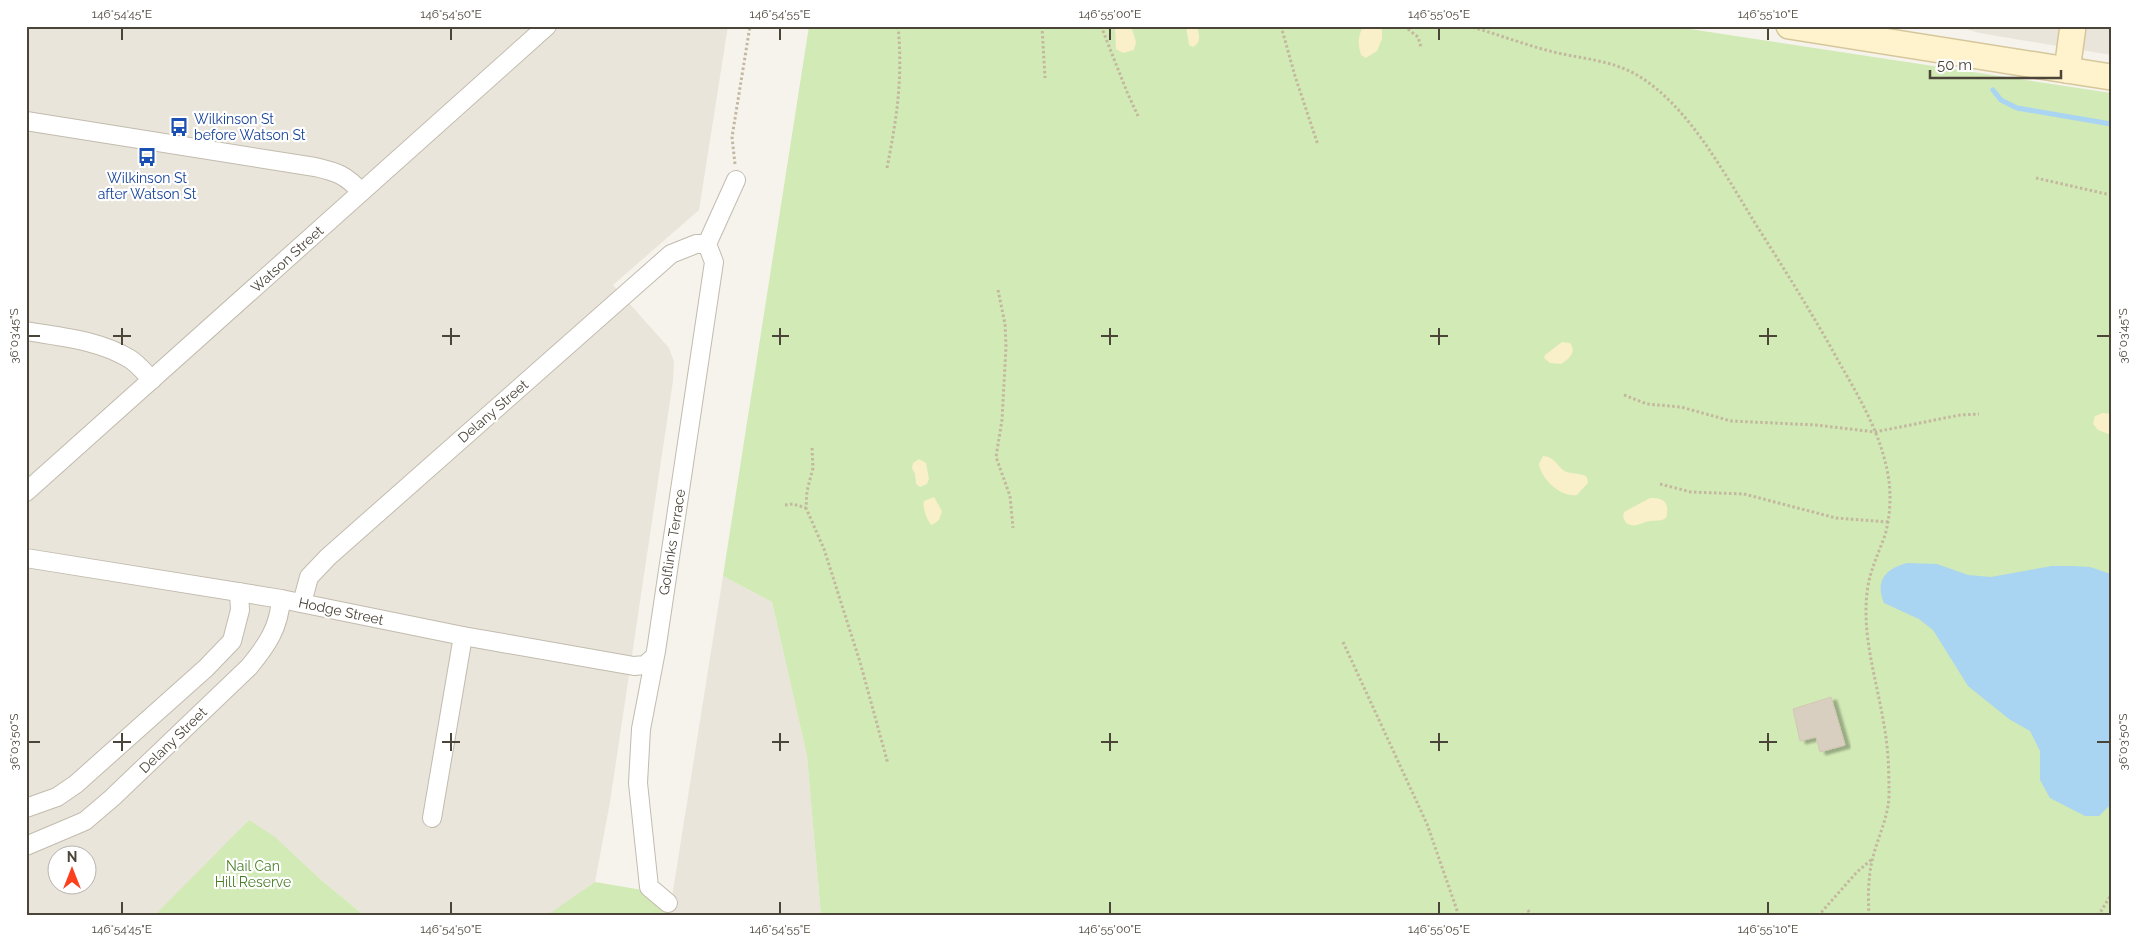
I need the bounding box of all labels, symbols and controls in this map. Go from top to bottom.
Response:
text: 146°54'45"E [92,7,152,21]
text: 146°54'50"E [420,7,482,21]
text: 146°54'55"E [750,7,810,21]
text: 146°55'00"E [1079,7,1141,21]
text: 146°55'05"E [1408,7,1470,21]
text: 146°55'10"E [1738,7,1798,21]
scale bar [1930,48,2061,80]
text: 50 m [1937,56,1972,74]
place label: Wilkinson St before Watson St [194,111,306,143]
bus stop icon: Wilkinson St before Watson St [168,116,190,138]
bus stop icon: Wilkinson St after Watson St [136,146,158,168]
place label: Wilkinson St after Watson St [98,170,197,202]
street label: Watson Street [248,222,327,296]
text: 36°03'45"S [7,308,21,364]
text: 36°03'45"S [2116,308,2130,364]
street label: Delany Street [455,376,531,446]
street label: Golflinks Terrace [656,488,688,596]
street label: Hodge Street [297,594,385,628]
street label: Delany Street [136,704,210,776]
text: 36°03'50"S [7,713,21,771]
text: 36°03'50"S [2116,713,2130,771]
north arrow [48,844,98,894]
text: N [67,849,77,865]
park label: Nail Can Hill Reserve [215,858,291,890]
text: 146°54'45"E [92,922,152,936]
text: 146°54'50"E [420,922,482,936]
text: 146°54'55"E [750,922,810,936]
text: 146°55'00"E [1079,922,1141,936]
text: 146°55'05"E [1408,922,1470,936]
text: 146°55'10"E [1738,922,1798,936]

